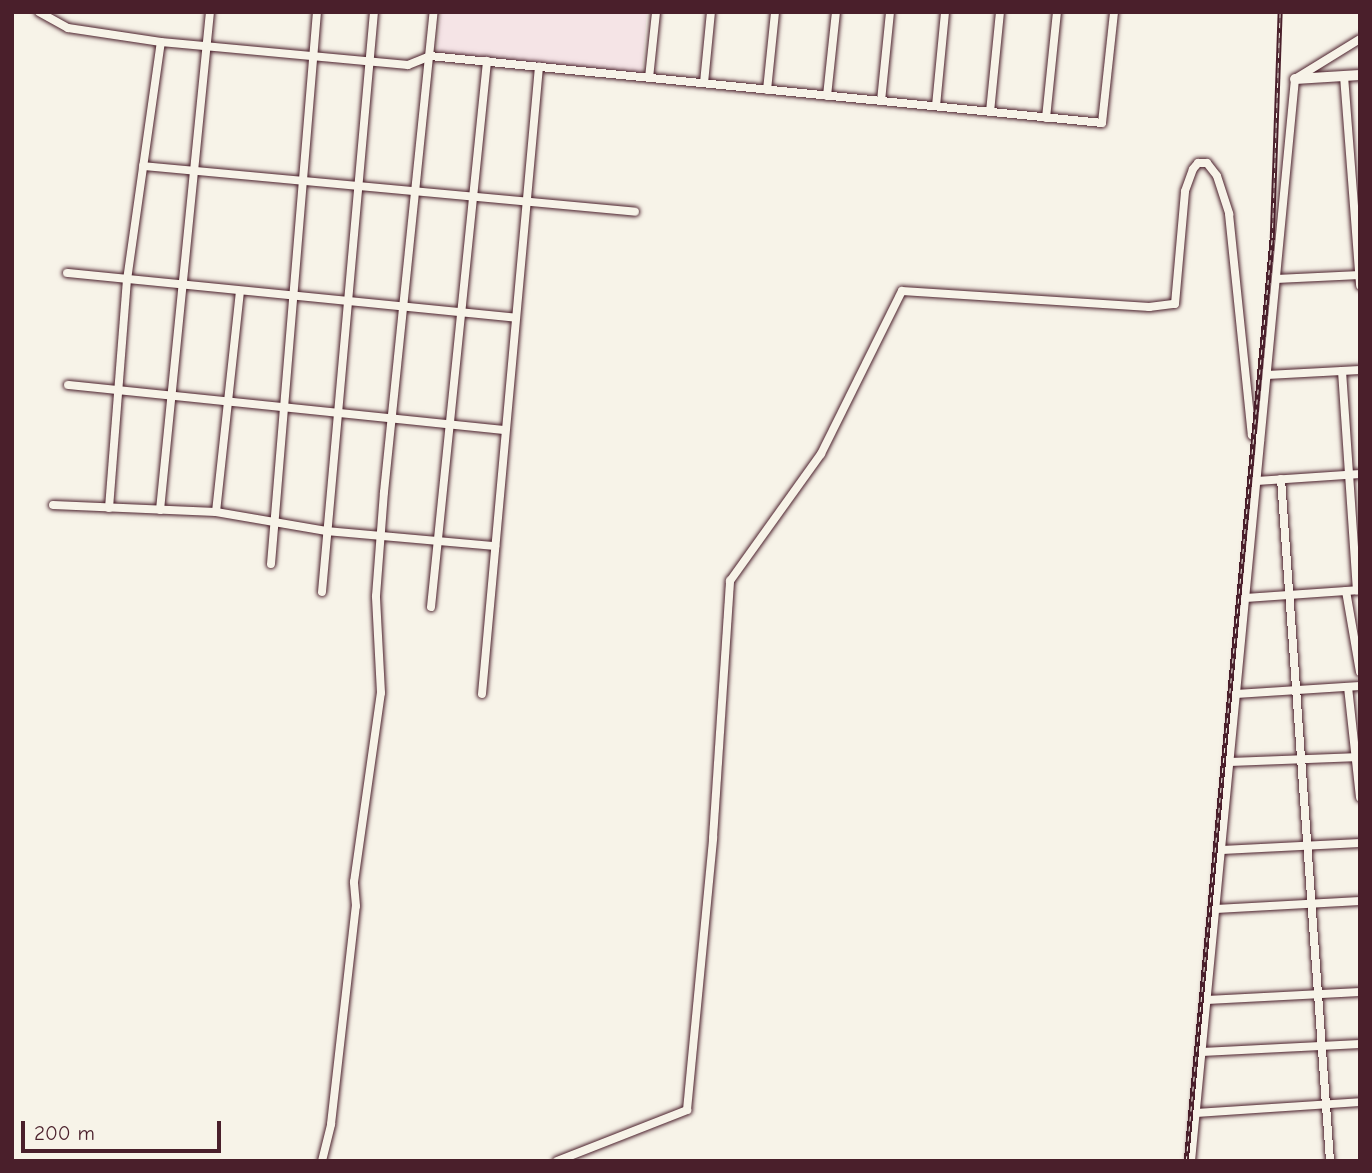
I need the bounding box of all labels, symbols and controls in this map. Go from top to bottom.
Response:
scale bar [24,1106,224,1150]
text: 200 m [34,1121,95,1145]

